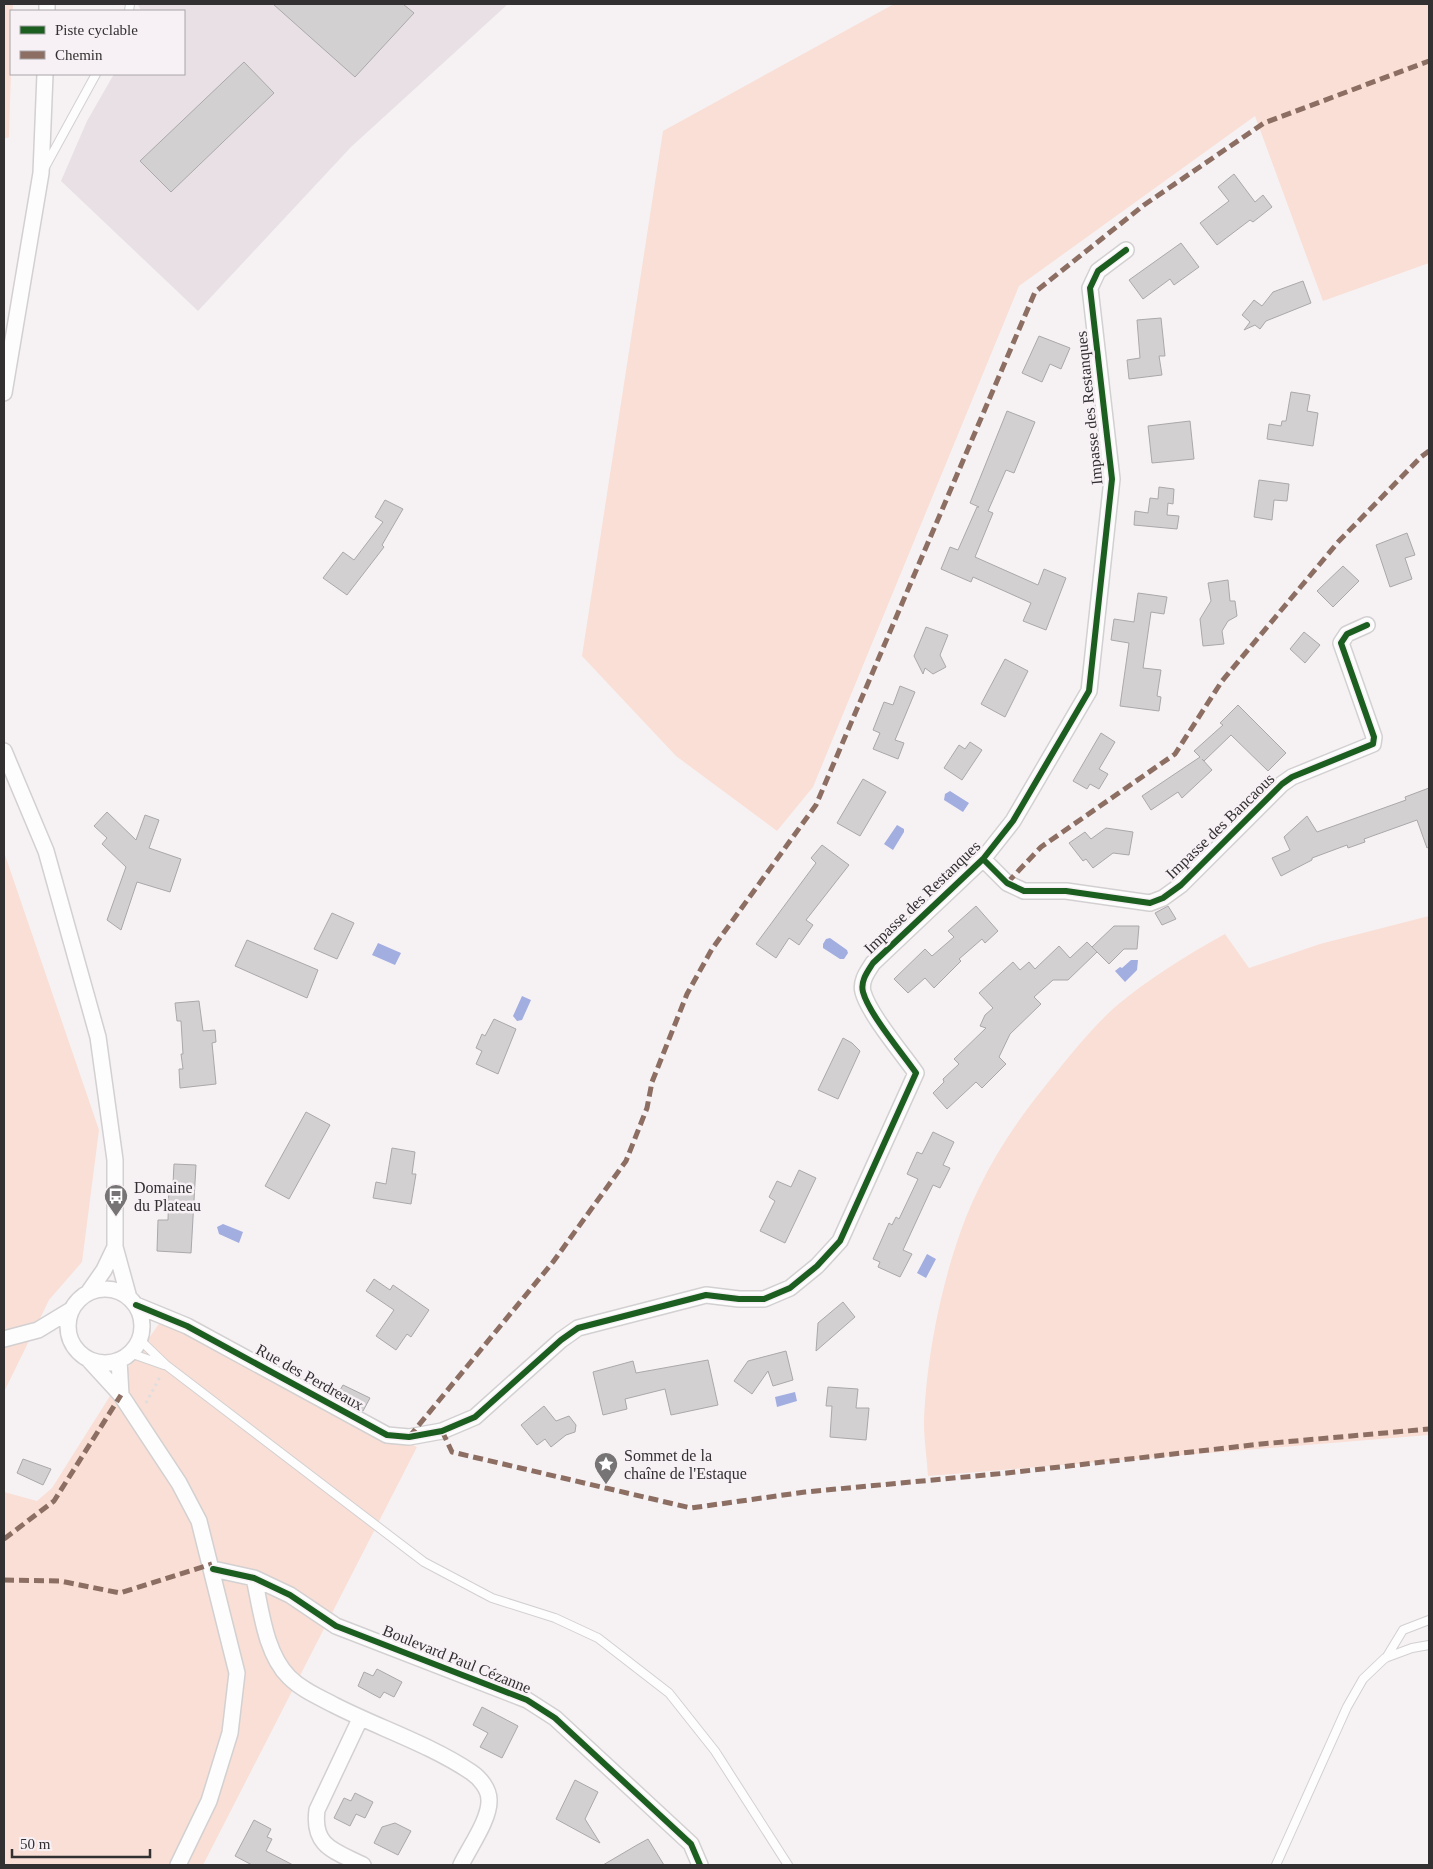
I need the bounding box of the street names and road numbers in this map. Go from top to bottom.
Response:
street label: Impasse des Restanques [1072,330,1107,486]
street label: Impasse des Bancaous [1162,770,1278,883]
street label: Impasse des Restanques [860,837,984,958]
street label: Rue des Perdreaux [253,1340,367,1414]
street label: Boulevard Paul Cézanne [380,1621,534,1697]

